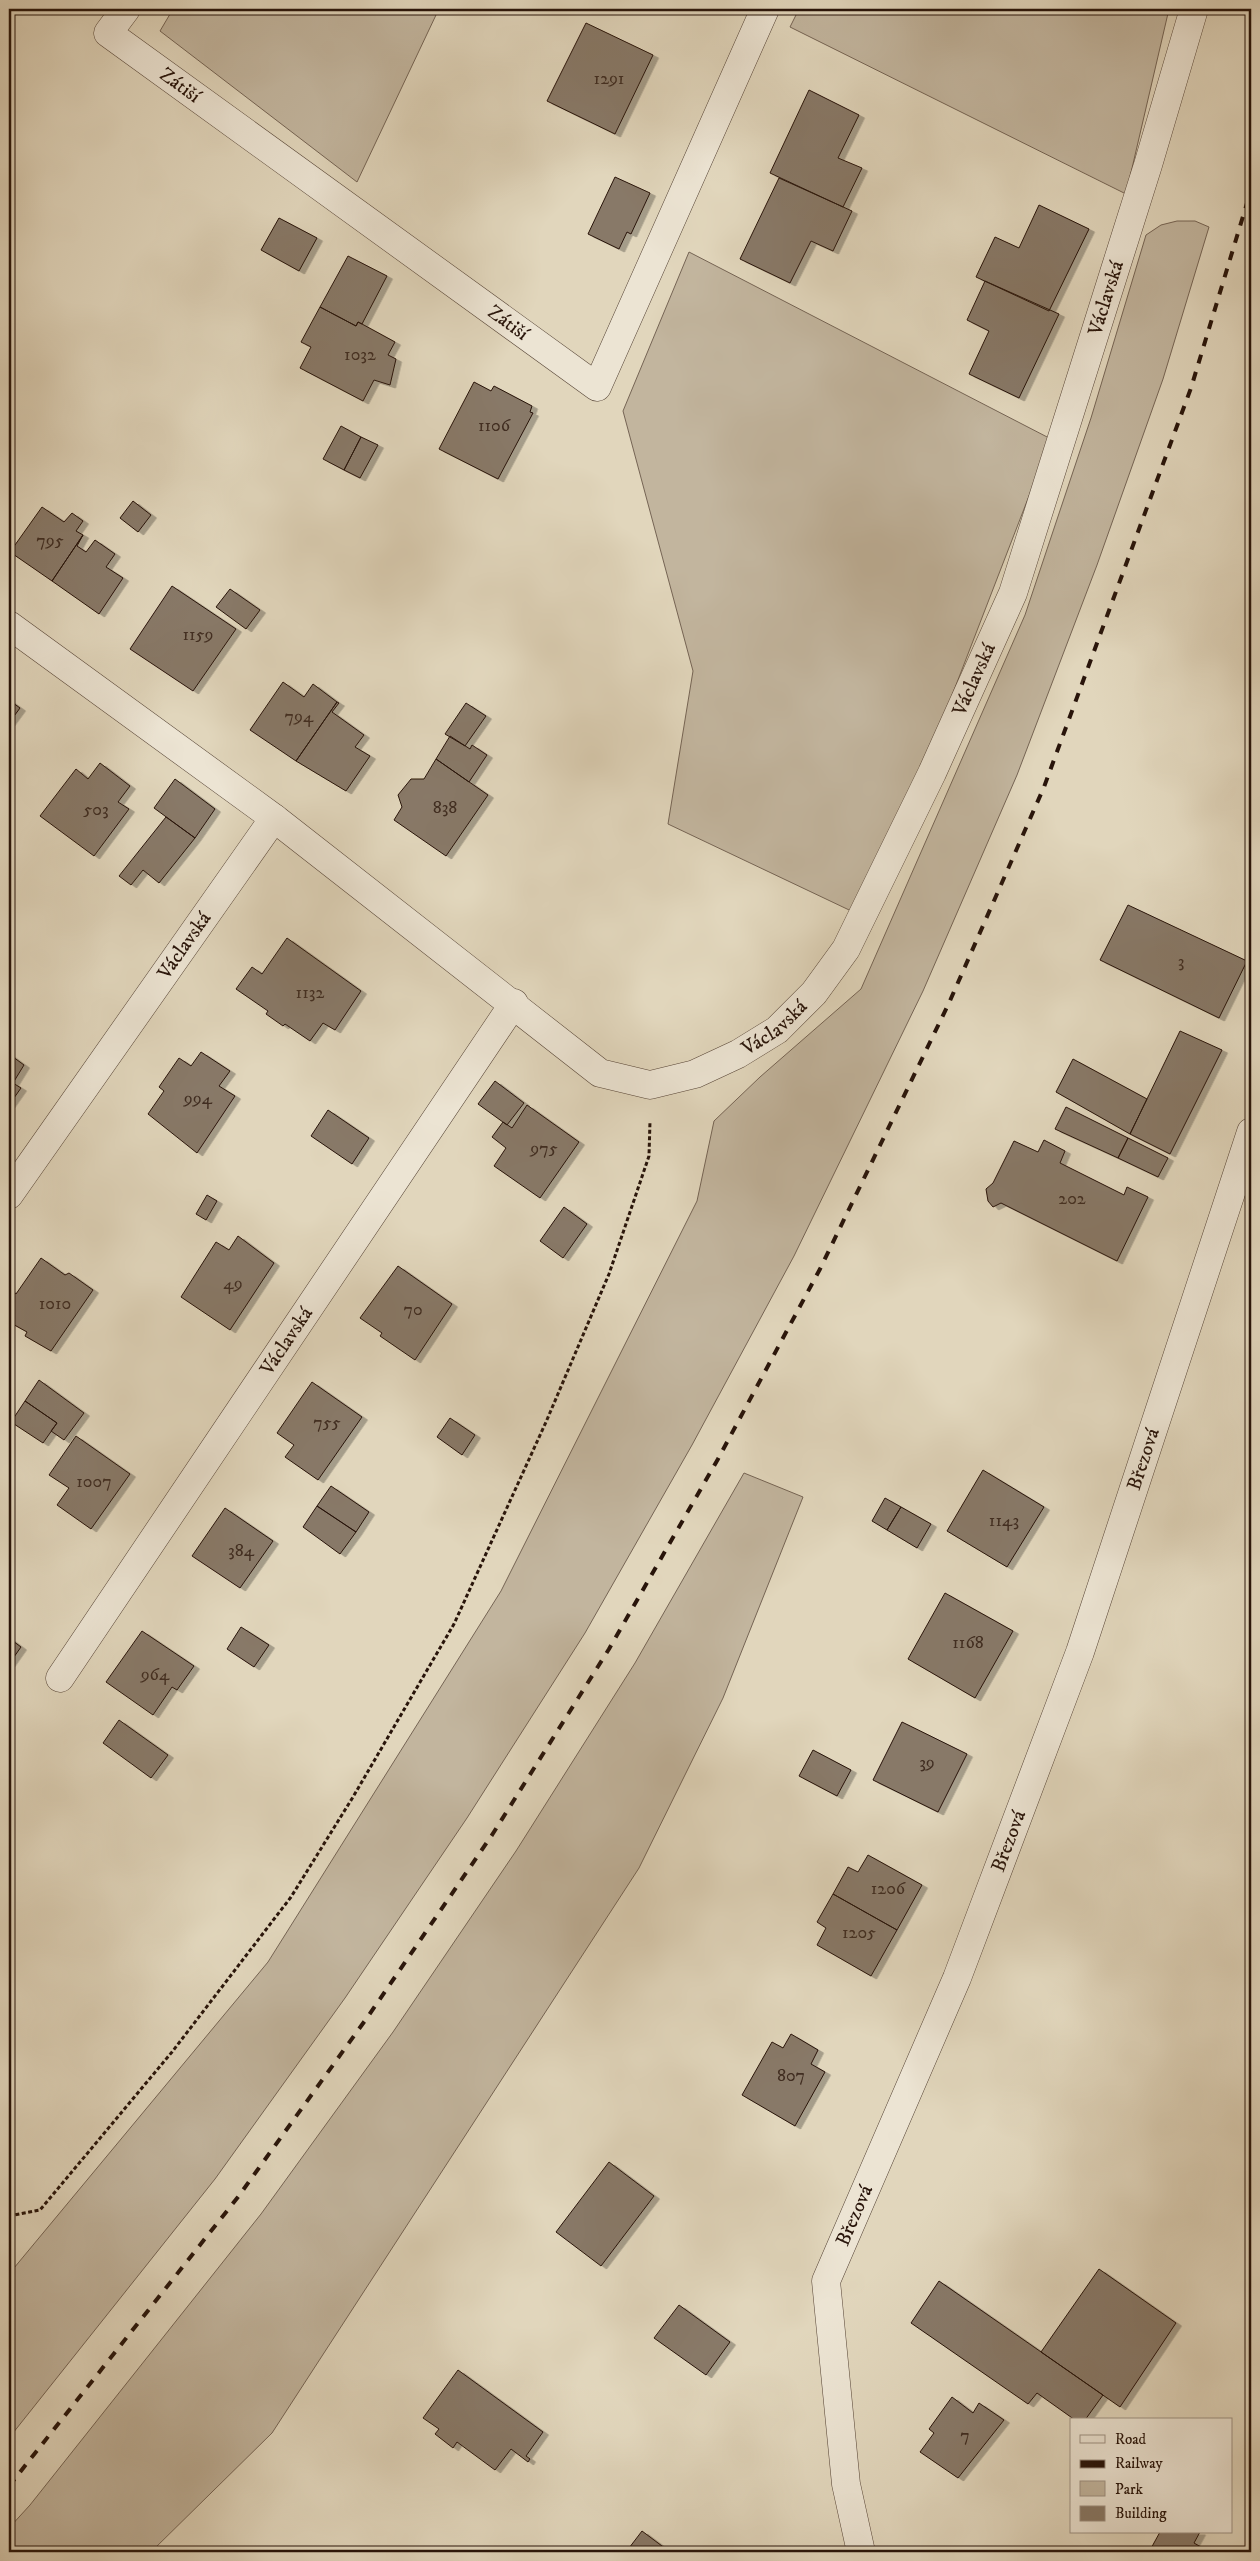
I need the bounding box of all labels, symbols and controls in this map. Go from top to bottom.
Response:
street label: Zátiší [155,62,206,109]
house number: 1291 [594,68,624,90]
street label: Václavská [1082,257,1130,339]
street label: Zátiší [483,299,534,346]
house number: 1032 [344,344,376,366]
house number: 1106 [478,415,511,437]
house number: 795 [36,530,64,552]
house number: 1159 [182,624,214,646]
street label: Václavská [947,639,1002,720]
house number: 794 [285,706,314,728]
house number: 838 [433,797,457,819]
house number: 503 [83,799,109,821]
street label: Václavská [151,906,217,985]
house number: 3 [1178,951,1184,973]
house number: 1132 [296,982,325,1004]
street label: Václavská [736,994,813,1062]
house number: 994 [183,1088,213,1110]
house number: 975 [529,1138,558,1160]
house number: 202 [1058,1188,1086,1210]
house number: 49 [223,1273,243,1295]
house number: 1010 [39,1293,71,1315]
house number: 70 [403,1299,423,1321]
street label: Václavská [254,1302,319,1381]
house number: 755 [313,1412,341,1434]
street label: Březová [1121,1425,1165,1494]
house number: 1007 [76,1471,112,1493]
house number: 1143 [989,1510,1019,1532]
house number: 384 [228,1540,255,1562]
house number: 1168 [952,1632,984,1654]
house number: 964 [140,1664,170,1686]
house number: 39 [919,1752,935,1774]
street label: Březová [986,1806,1032,1875]
house number: 1206 [871,1878,906,1900]
house number: 1205 [842,1922,876,1944]
house number: 807 [777,2065,805,2087]
street label: Březová [830,2181,879,2250]
legend [1070,2418,1232,2534]
house number: 7 [960,2425,970,2447]
text: Road [1115,2430,1147,2449]
text: Railway [1115,2454,1163,2473]
text: Park [1115,2480,1144,2499]
text: Building [1115,2504,1167,2523]

